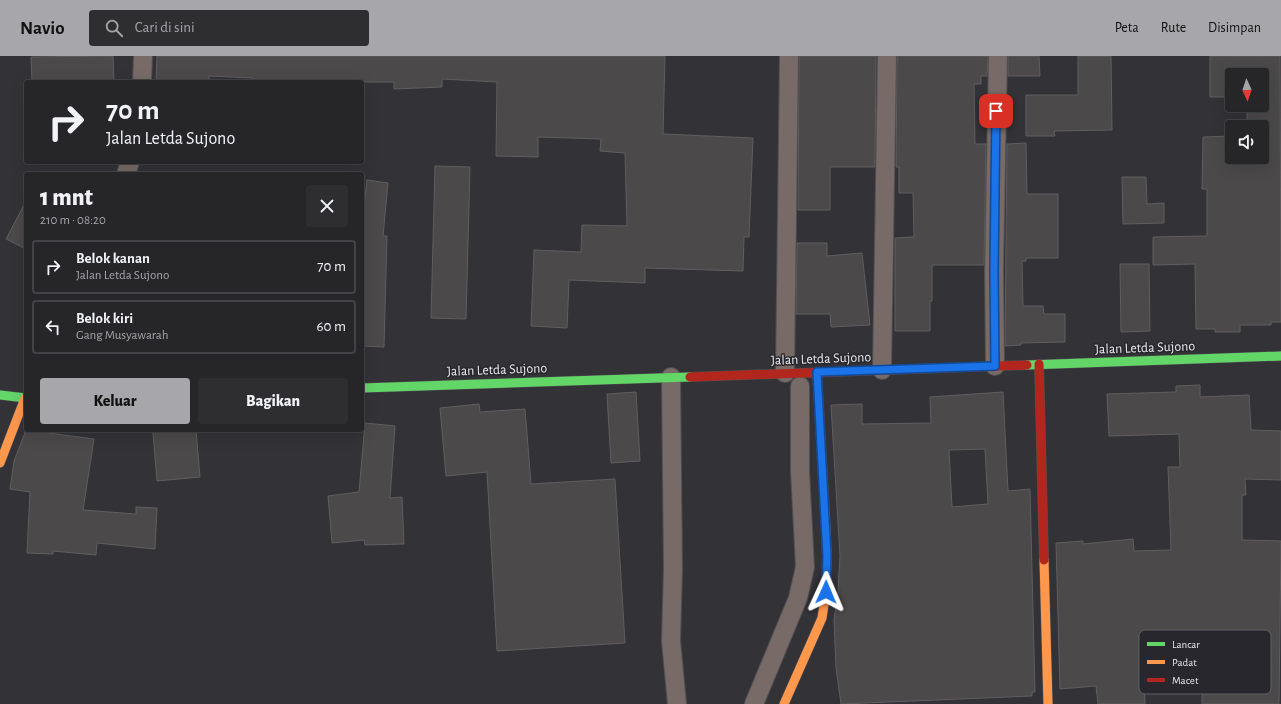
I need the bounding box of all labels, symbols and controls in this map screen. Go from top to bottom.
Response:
search box [89,10,369,46]
icon: search [103,17,125,39]
text: Navio [20,19,65,38]
text: Cari di sini [135,20,195,35]
text: Peta [1115,21,1139,35]
text: Rute [1161,21,1186,35]
text: Disimpan [1208,21,1261,35]
north arrow [1225,68,1269,112]
map controls [1225,68,1269,164]
pin [979,94,1013,128]
icon: right [40,96,92,148]
text: 70 m [106,97,160,125]
icon: arrive [985,100,1007,122]
button: sound [1225,120,1269,164]
text: Jalan Letda Sujono [106,130,235,148]
button: close [306,185,348,227]
text: 1 mnt [40,186,93,210]
text: 210 m · 08:20 [40,214,106,227]
text: Belok kanan [76,251,150,266]
icon: right [42,256,64,278]
text: 70 m [317,259,346,274]
text: Jalan Letda Sujono [76,269,169,282]
text: Belok kiri [76,311,133,326]
icon: left [42,316,64,338]
text: 60 m [317,319,346,334]
text: Gang Musyawarah [76,329,169,342]
street label: Jalan Letda Sujono [1095,339,1196,357]
street label: Jalan Letda Sujono [771,350,872,368]
street label: Jalan Letda Sujono [447,361,548,379]
button: Keluar [40,378,190,424]
button: Bagikan [198,378,348,424]
position arrow [805,571,847,613]
legend [1139,630,1271,694]
text: Lancar [1172,639,1200,650]
text: Padat [1172,657,1197,668]
text: Macet [1172,675,1199,686]

